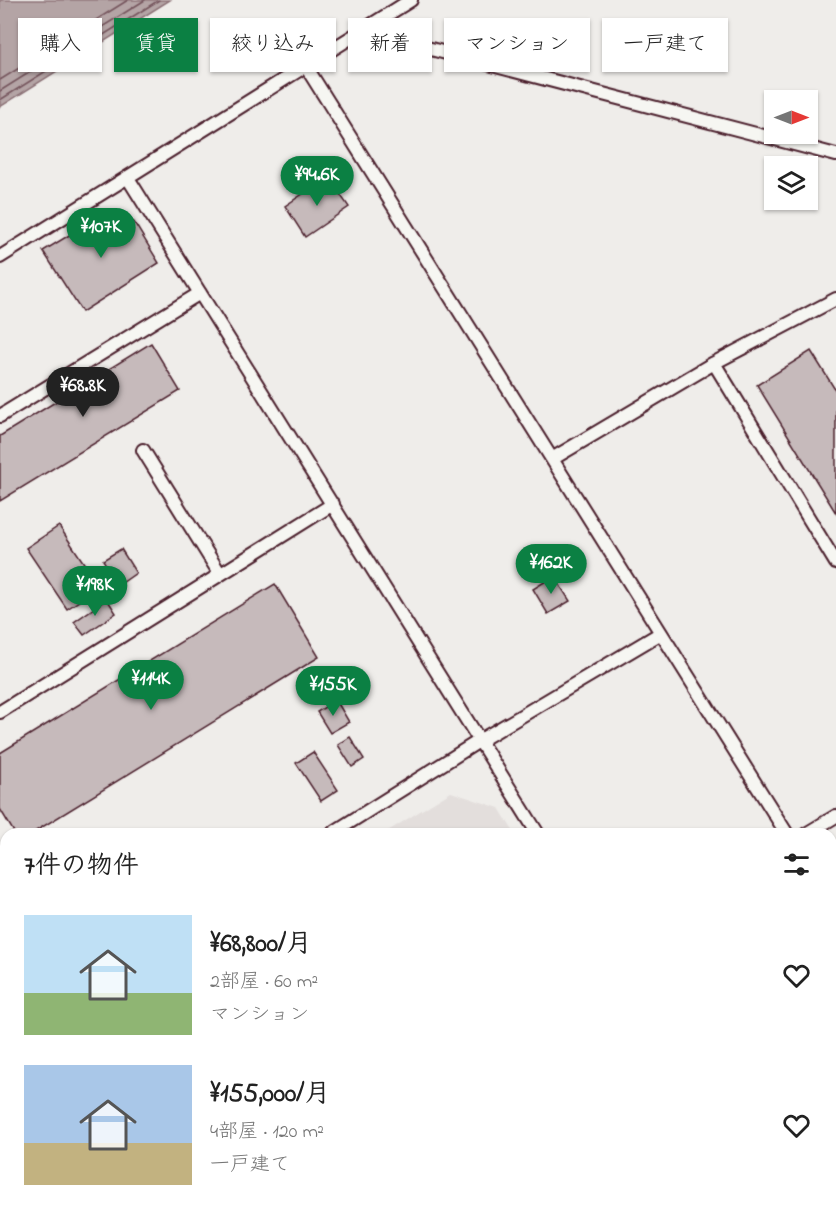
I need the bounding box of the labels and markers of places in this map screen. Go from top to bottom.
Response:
pin: ¥94.6K [268,156,366,207]
pin: ¥107K [59,208,143,259]
pin: ¥68.8K [34,367,132,418]
pin: ¥162K [509,544,593,595]
pin: ¥198K [53,566,137,617]
pin: ¥114K [109,660,193,711]
pin: ¥155K [291,666,375,717]

